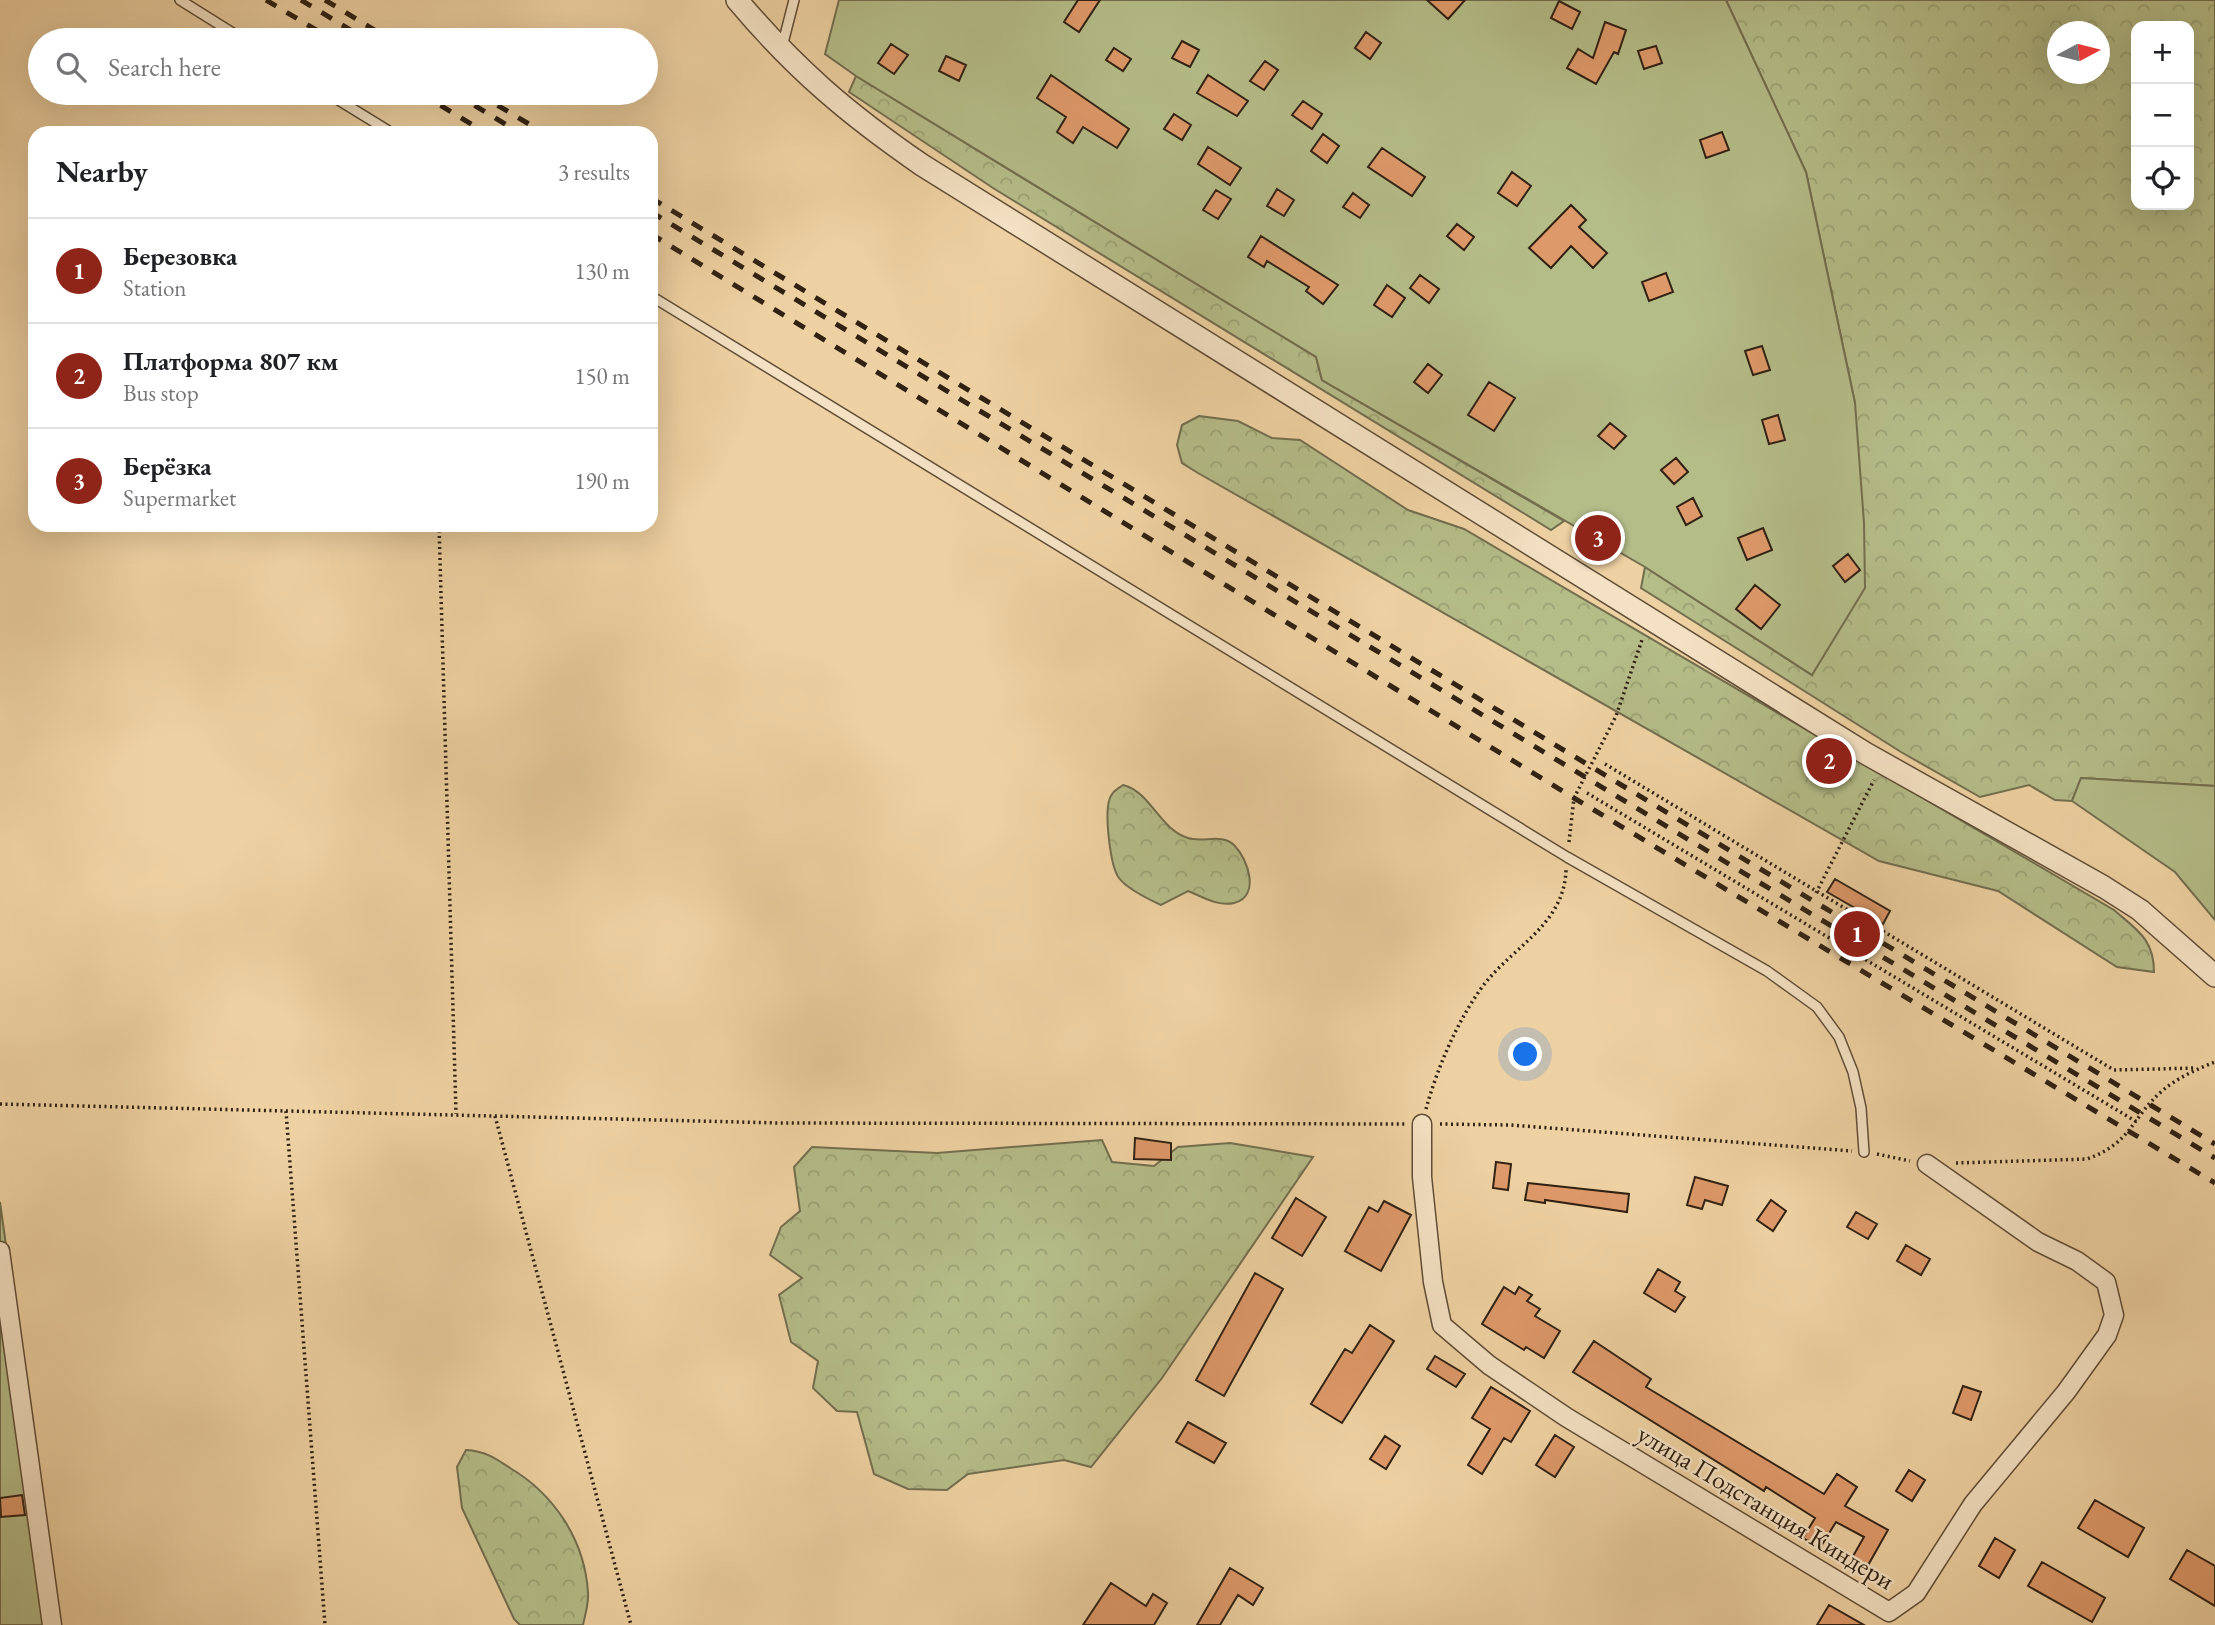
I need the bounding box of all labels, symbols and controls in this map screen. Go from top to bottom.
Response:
north arrow [2047,21,2110,84]
map controls [2131,21,2194,210]
button: + [2131,21,2194,84]
search box [28,28,658,105]
icon: search [52,48,90,86]
text: Search here [108,50,221,84]
button: − [2131,84,2194,147]
button: locate [2131,147,2194,210]
text: Nearby [56,152,148,191]
text: 3 results [558,157,630,187]
text: Березовка [123,239,237,273]
text: 1 [73,256,85,286]
text: 130 m [574,256,630,286]
text: Station [123,273,186,303]
text: Платформа 807 км [123,344,338,378]
text: 2 [73,361,85,391]
text: 150 m [574,361,630,391]
text: Bus stop [123,378,199,408]
text: Берёзка [123,449,212,483]
text: 3 [73,466,85,496]
text: 190 m [574,466,630,496]
text: Supermarket [123,483,236,513]
pin: 3 [1575,512,1621,564]
pin: 2 [1806,735,1852,787]
pin: 1 [1834,908,1880,960]
your location [1508,1037,1542,1071]
street label: улица Подстанция Киндери [1631,1417,1901,1597]

